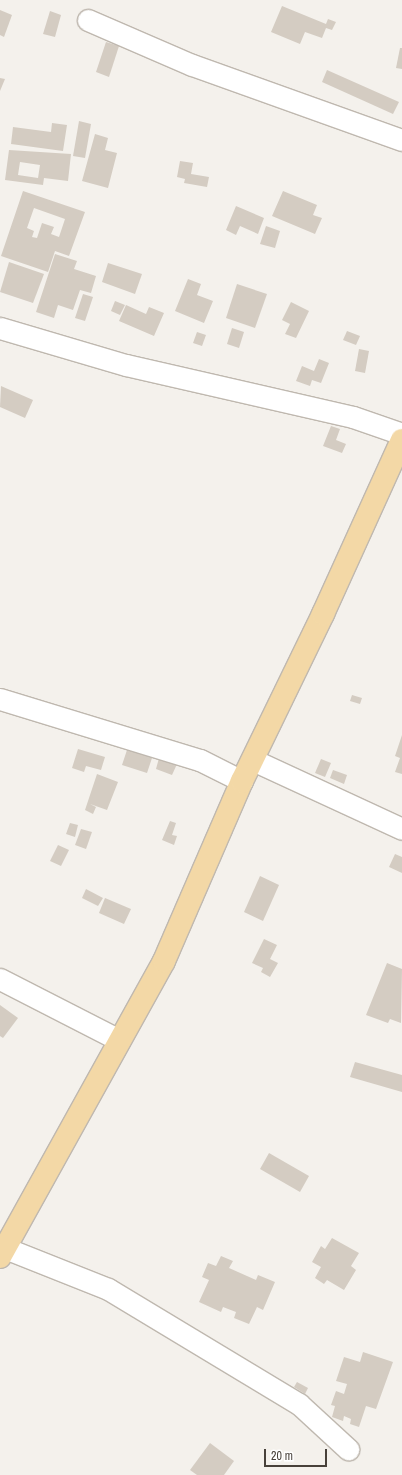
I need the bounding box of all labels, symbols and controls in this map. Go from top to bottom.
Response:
scale bar [266,1441,329,1467]
text: 20 m [271,1448,293,1464]

